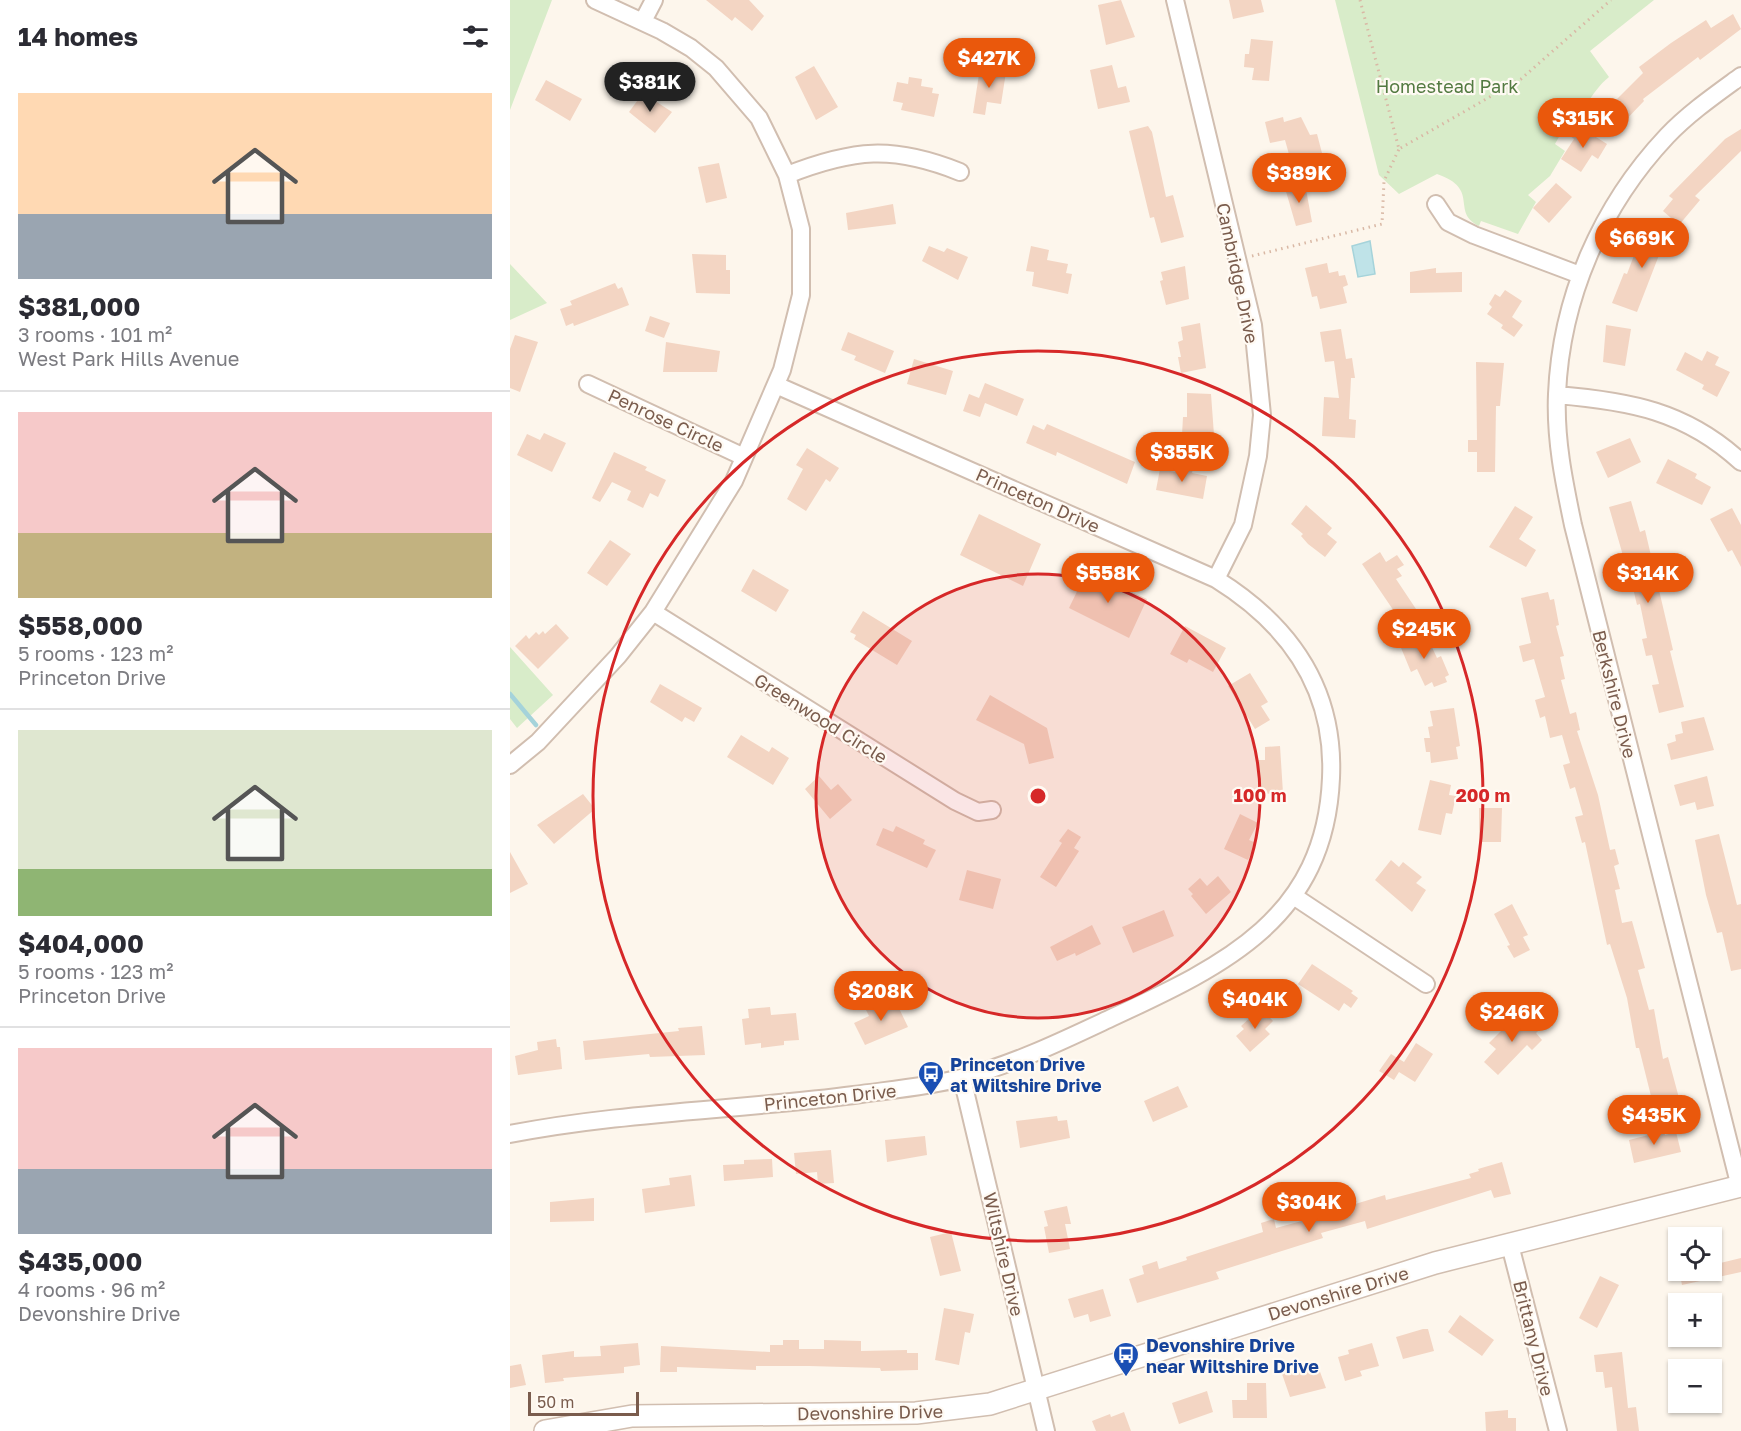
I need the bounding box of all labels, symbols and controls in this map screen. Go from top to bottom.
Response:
icon: filters [459,20,492,53]
text: 14 homes [18,21,138,52]
pin: $427K [947,38,1031,89]
text: $427K [957,45,1021,69]
pin: $381K [608,62,692,113]
text: $381K [618,69,682,93]
park label: Homestead Park [1376,75,1518,97]
pin: $315K [1541,98,1625,149]
text: $315K [1552,105,1614,129]
icon: home [201,132,309,240]
pin: $389K [1257,153,1341,204]
text: $389K [1266,160,1332,184]
street label: Cambridge Drive [1212,201,1264,345]
pin: $669K [1600,218,1684,269]
text: $669K [1609,225,1675,249]
text: $381,000 [18,291,140,322]
text: 3 rooms · 101 m² [18,322,172,346]
text: West Park Hills Avenue [18,346,239,370]
street label: Penrose Circle [605,384,727,456]
pin: $355K [1140,432,1224,483]
text: $355K [1150,439,1214,463]
icon: home [201,451,309,559]
street label: Princeton Drive [973,463,1103,537]
pin: $558K [1066,553,1150,604]
pin: $314K [1606,553,1690,604]
text: $558K [1075,560,1141,584]
text: $314K [1617,560,1679,584]
pin: $245K [1382,609,1466,660]
text: $558,000 [18,610,143,641]
text: $245K [1392,616,1456,640]
street label: Berkshire Drive [1588,628,1642,760]
text: 5 rooms · 123 m² [18,641,173,665]
text: Princeton Drive [18,665,166,689]
street label: Greenwood Circle [750,668,892,768]
icon: home [201,769,309,877]
text: 100 m [1234,784,1286,806]
text: 200 m [1456,784,1510,806]
centre of rings [1028,786,1048,806]
text: $404,000 [18,928,144,959]
text: 5 rooms · 123 m² [18,959,173,983]
pin: $208K [839,971,923,1022]
text: $208K [848,978,914,1002]
pin: $404K [1213,979,1297,1030]
text: Princeton Drive [18,983,166,1007]
text: $404K [1222,986,1288,1010]
pin: $246K [1470,992,1554,1043]
text: $246K [1479,999,1545,1023]
place label: Princeton Drive at Wiltshire Drive [950,1053,1102,1096]
bus stop icon: Princeton Drive at Wiltshire Drive [916,1059,946,1097]
street label: Princeton Drive [763,1079,897,1115]
icon: home [201,1087,309,1195]
pin: $435K [1612,1095,1696,1146]
text: $435K [1622,1102,1686,1126]
pin: $304K [1267,1182,1351,1233]
text: $304K [1276,1189,1342,1213]
street label: Wiltshire Drive [979,1190,1029,1318]
map controls [1668,1227,1722,1413]
button: locate [1668,1227,1722,1281]
text: $435,000 [18,1246,142,1277]
street label: Devonshire Drive [1265,1261,1411,1325]
text: 4 rooms · 96 m² [18,1277,165,1301]
street label: Brittany Drive [1509,1278,1559,1398]
button: + [1668,1293,1722,1347]
text: Devonshire Drive [18,1301,180,1325]
place label: Devonshire Drive near Wiltshire Drive [1146,1334,1319,1377]
bus stop icon: Devonshire Drive near Wiltshire Drive [1111,1340,1141,1378]
button: − [1668,1359,1722,1413]
scale bar [528,1389,639,1416]
text: 50 m [537,1392,574,1412]
street label: Devonshire Drive [797,1400,943,1424]

